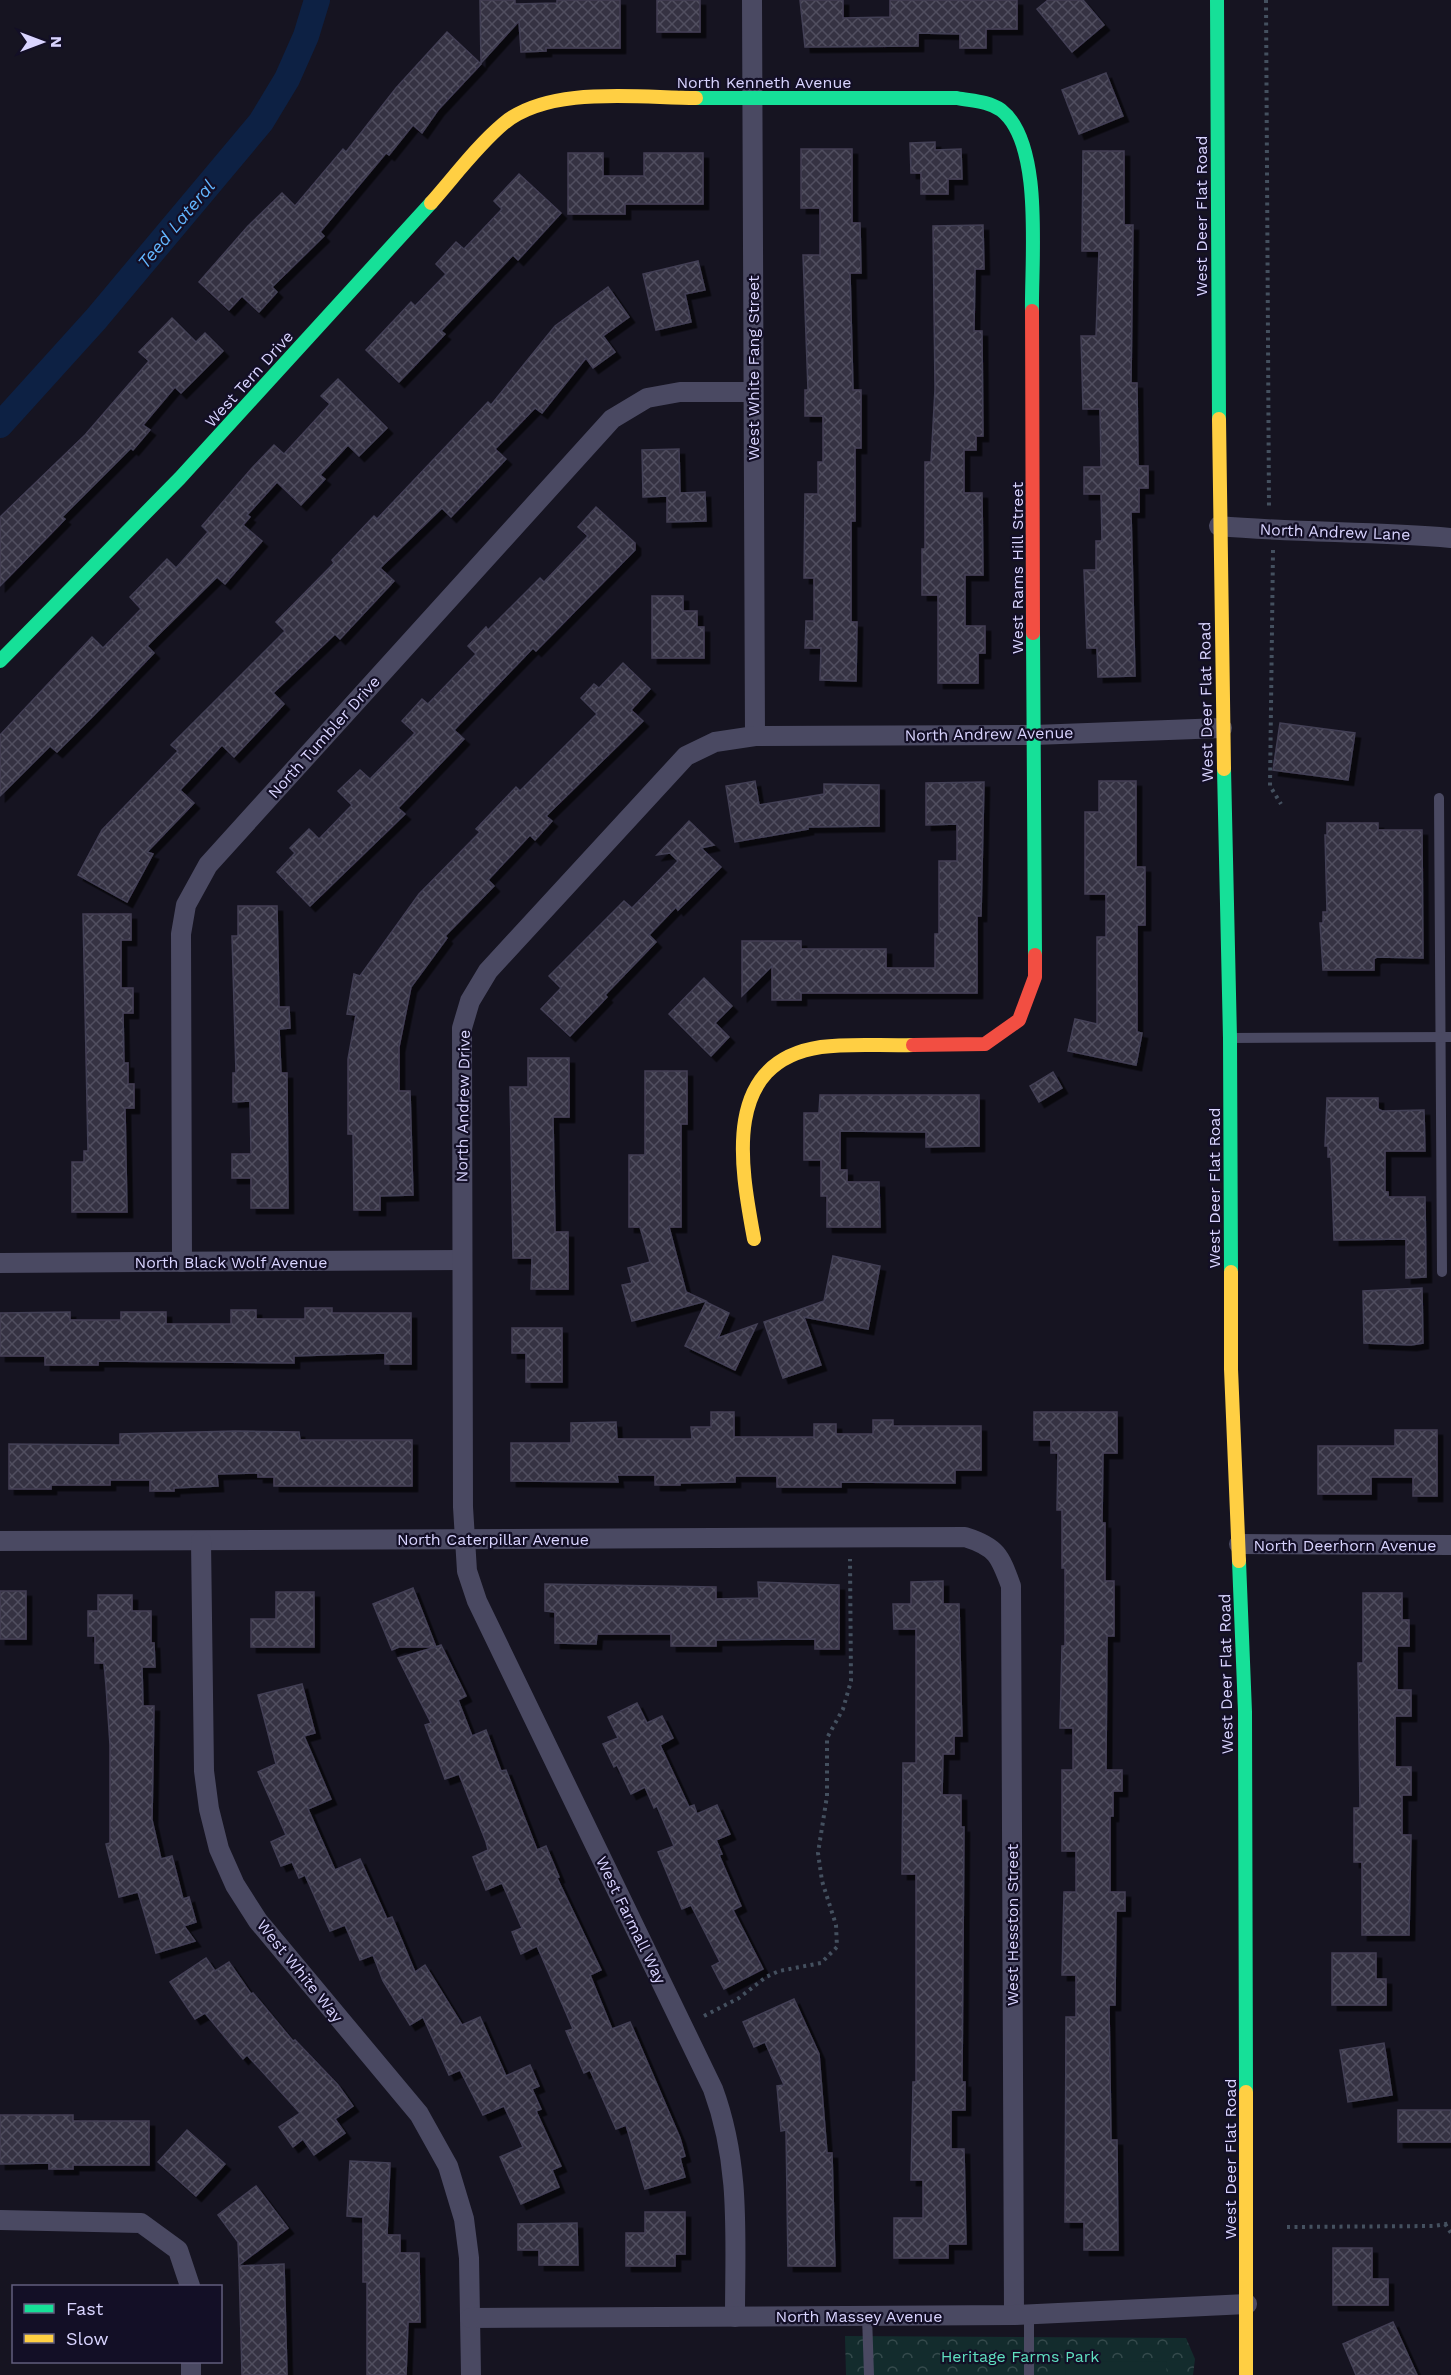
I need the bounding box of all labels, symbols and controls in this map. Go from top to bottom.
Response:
north arrow [12,12,72,72]
text: N [47,36,66,48]
street label: North Kenneth Avenue [676,73,852,92]
street label: West Deer Flat Road [1192,136,1211,296]
water label: Teed Lateral [133,176,219,272]
street label: West White Fang Street [744,275,763,461]
street label: West Tern Drive [201,327,297,431]
street label: West Rams Hill Street [1008,482,1027,654]
street label: North Andrew Lane [1259,520,1411,544]
street label: West Deer Flat Road [1195,621,1217,783]
street label: North Tumbler Drive [264,672,384,802]
street label: North Andrew Avenue [904,723,1074,745]
street label: North Andrew Drive [452,1029,474,1183]
street label: West Deer Flat Road [1205,1108,1224,1268]
street label: North Black Wolf Avenue [135,1253,327,1272]
street label: North Caterpillar Avenue [397,1530,589,1549]
street label: North Deerhorn Avenue [1253,1536,1437,1555]
street label: West Deer Flat Road [1215,1593,1237,1755]
street label: West Hesston Street [1003,1844,1022,2006]
street label: West Farmall Way [592,1853,670,1987]
street label: West White Way [253,1916,348,2027]
street label: West Deer Flat Road [1221,2079,1240,2239]
legend [12,2285,222,2363]
text: Fast [66,2298,104,2319]
street label: North Massey Avenue [776,2307,942,2326]
text: Slow [66,2328,109,2349]
park label: Heritage Farms Park [941,2347,1099,2366]

